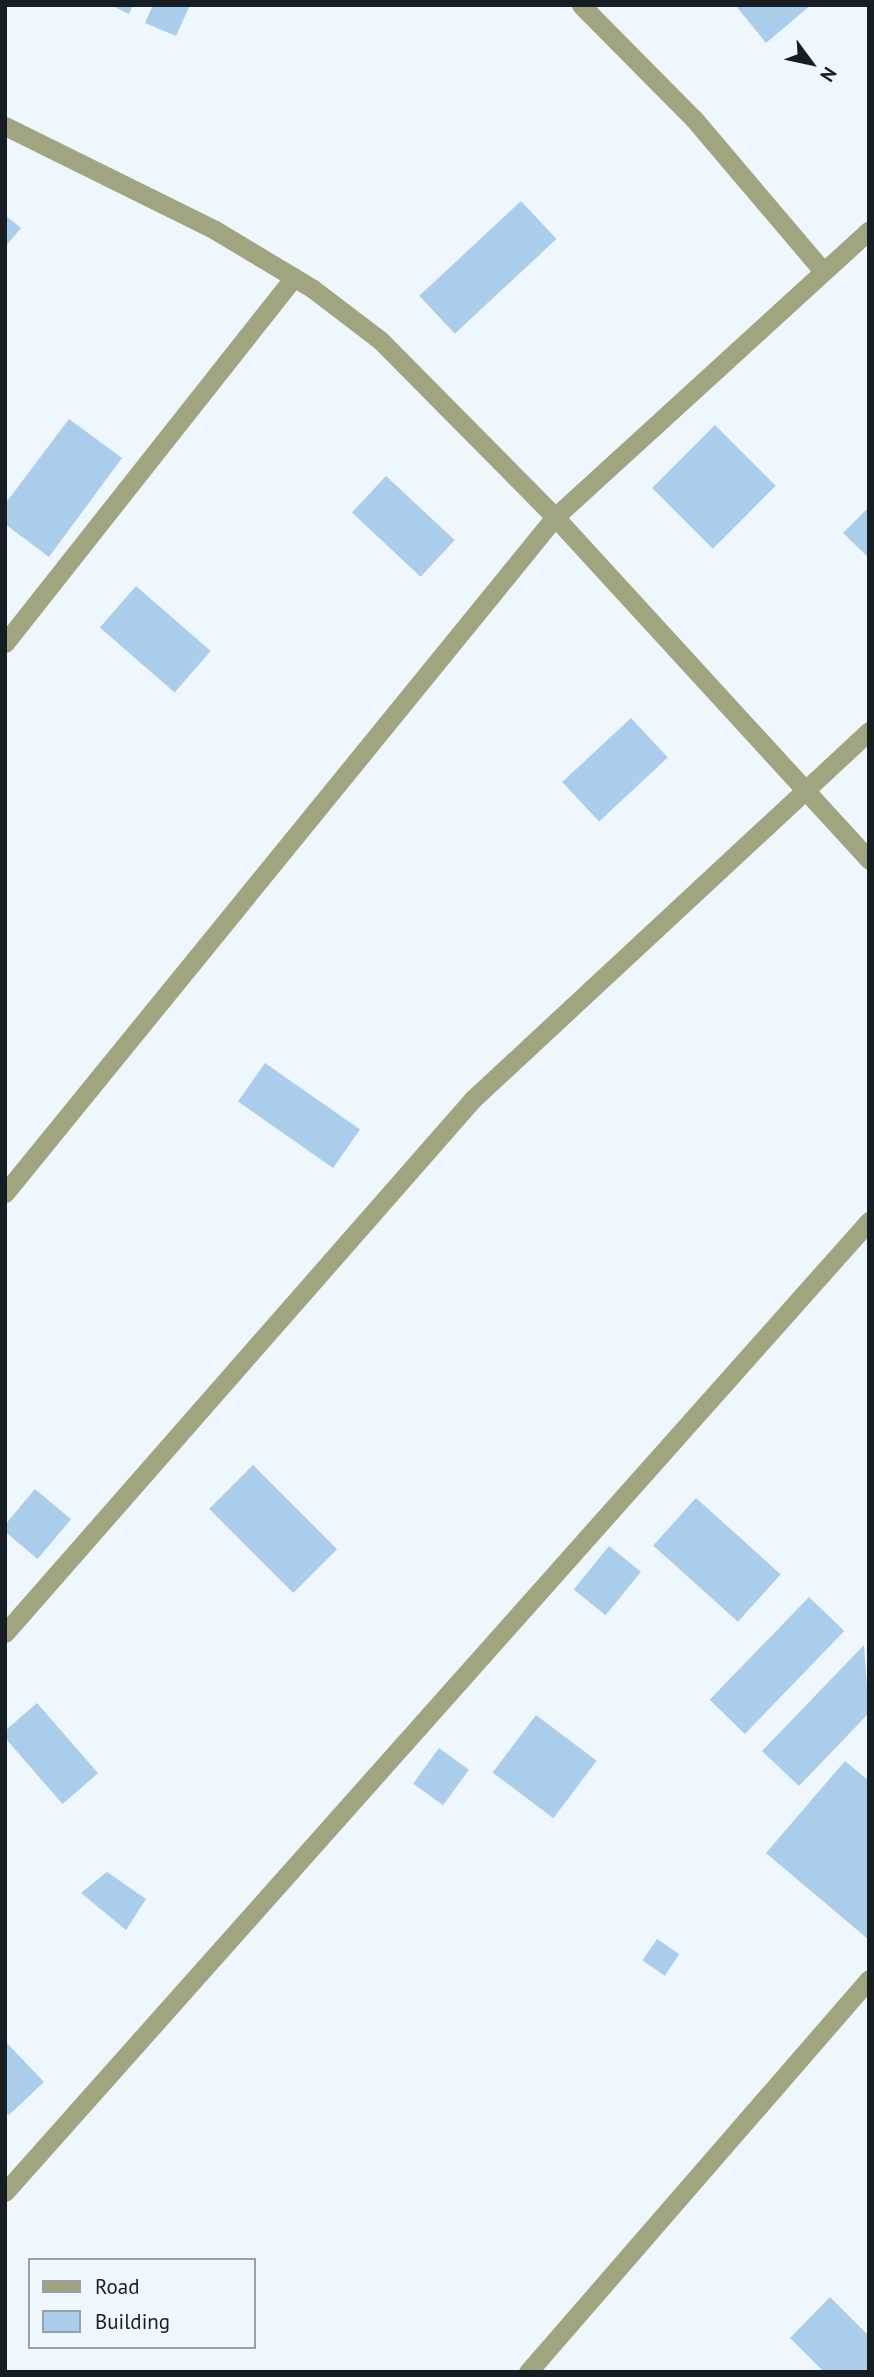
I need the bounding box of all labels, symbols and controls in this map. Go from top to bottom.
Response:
north arrow [776,28,846,98]
text: N [815,63,842,86]
legend [28,2258,256,2349]
text: Road [95,2273,139,2300]
text: Building [95,2308,170,2335]

